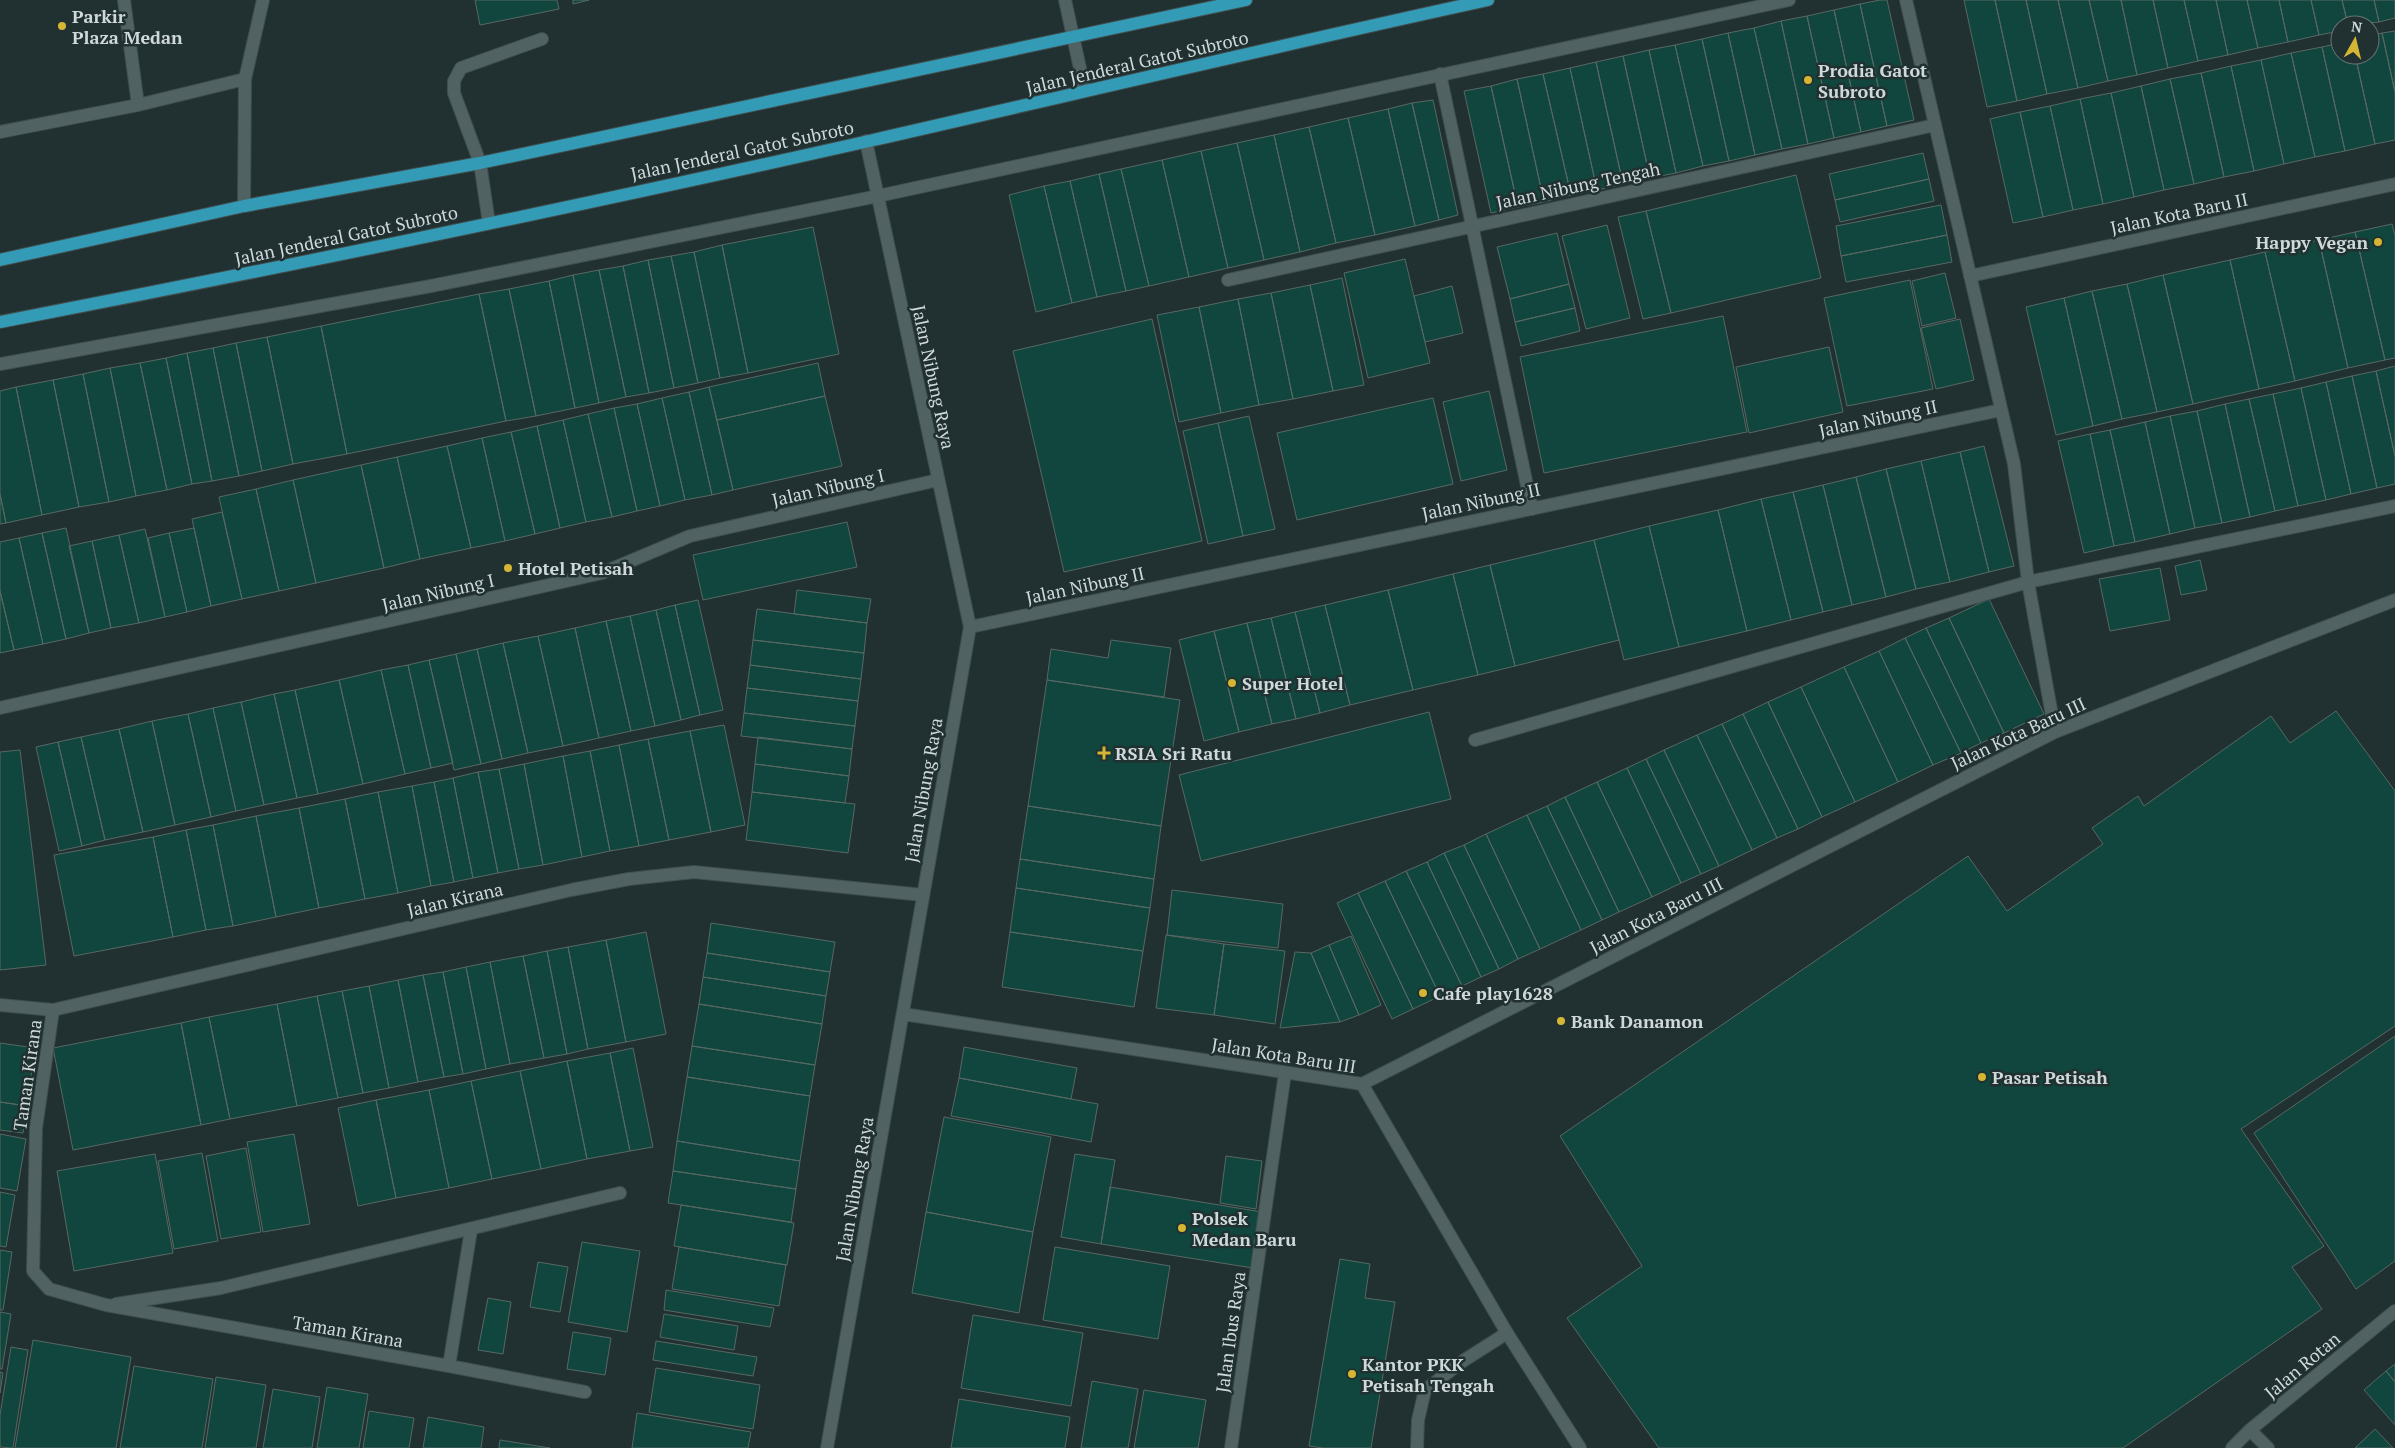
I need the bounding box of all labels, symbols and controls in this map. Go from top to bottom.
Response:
place label: Parkir Plaza Medan [72,4,183,49]
north arrow [2330,15,2380,65]
text: N [2350,16,2364,37]
marker: Parkir Plaza Medan [56,20,68,32]
street label: Jalan Jenderal Gatot Subroto [1023,25,1251,99]
place label: Prodia Gatot Subroto [1818,58,1927,103]
marker: Prodia Gatot Subroto [1802,74,1814,86]
street label: Jalan Jenderal Gatot Subroto [628,115,856,185]
street label: Jalan Nibung Tengah [1494,156,1663,214]
street label: Jalan Kota Baru II [2108,187,2250,239]
street label: Jalan Jenderal Gatot Subroto [232,200,460,270]
place label: Happy Vegan [2256,230,2368,254]
marker: Happy Vegan [2372,236,2384,248]
street label: Jalan Nibung Raya [907,303,961,451]
street label: Jalan Nibung II [1816,394,1940,442]
street label: Jalan Nibung I [770,462,886,512]
street label: Jalan Nibung II [1419,477,1543,525]
place label: Hotel Petisah [518,556,634,580]
street label: Jalan Nibung II [1023,561,1147,609]
marker: Hotel Petisah [502,562,514,574]
street label: Jalan Nibung I [380,567,496,617]
place label: Super Hotel [1242,671,1344,695]
marker: Super Hotel [1226,677,1238,689]
street label: Jalan Kota Baru III [1947,691,2089,775]
street label: Jalan Nibung Raya [898,716,948,864]
place label: RSIA Sri Ratu [1115,741,1232,765]
marker: RSIA Sri Ratu [1097,746,1111,760]
street label: Jalan Kota Baru III [1585,871,1727,959]
street label: Jalan Kirana [405,876,505,922]
place label: Cafe play1628 [1433,981,1553,1005]
marker: Cafe play1628 [1417,987,1429,999]
place label: Bank Danamon [1571,1009,1704,1033]
marker: Bank Danamon [1555,1015,1567,1027]
street label: Taman Kirana [7,1018,47,1132]
street label: Jalan Kota Baru III [1210,1032,1358,1078]
place label: Pasar Petisah [1992,1065,2108,1089]
marker: Pasar Petisah [1976,1071,1988,1083]
street label: Jalan Nibung Raya [829,1115,879,1263]
place label: Polsek Medan Baru [1192,1206,1296,1251]
marker: Polsek Medan Baru [1176,1222,1188,1234]
street label: Jalan Ibus Raya [1210,1270,1250,1394]
street label: Taman Kirana [291,1309,405,1353]
street label: Jalan Rotan [2259,1326,2345,1404]
place label: Kantor PKK Petisah Tengah [1362,1352,1495,1397]
marker: Kantor PKK Petisah Tengah [1346,1368,1358,1380]

